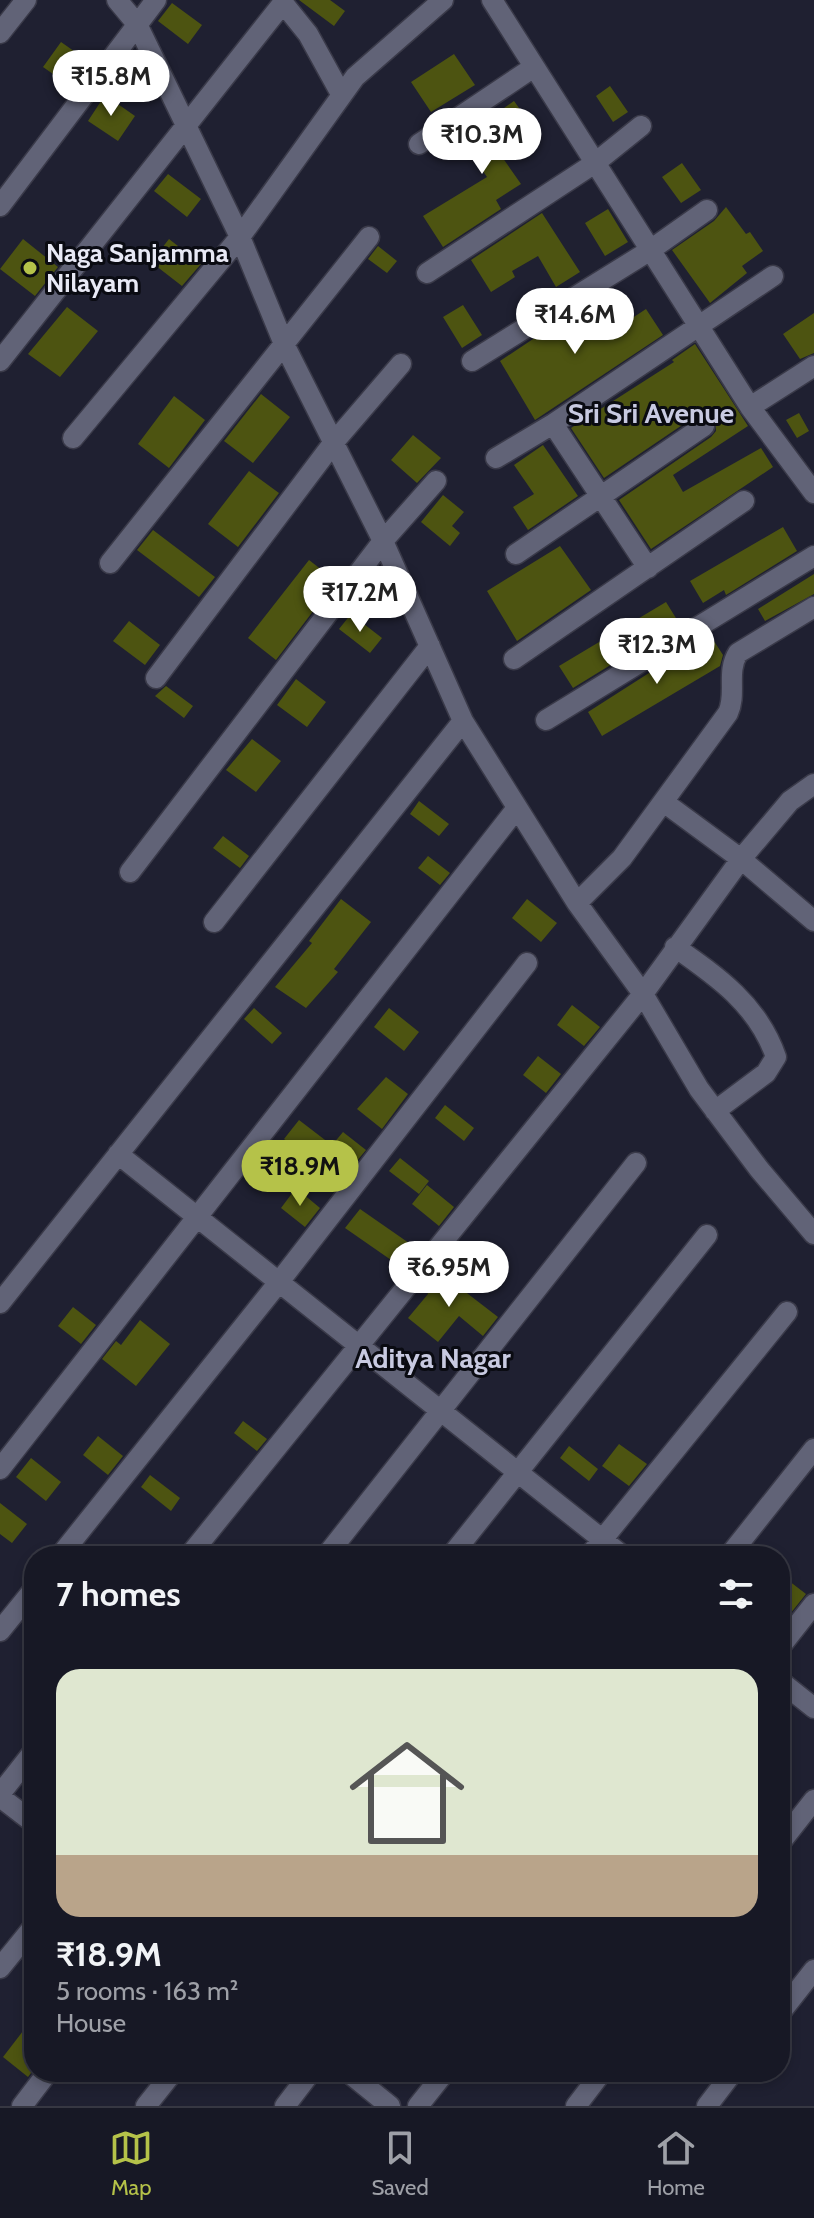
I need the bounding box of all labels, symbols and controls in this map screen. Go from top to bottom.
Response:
pin: ₹15.8M [46,50,176,118]
text: ₹15.8M [71,60,151,92]
pin: ₹10.3M [417,108,547,176]
text: ₹10.3M [440,118,524,150]
place label: Naga Sanjamma Nilayam [46,237,229,299]
marker: Naga Sanjamma Nilayam [21,259,39,277]
pin: ₹14.6M [510,288,640,356]
text: ₹14.6M [534,298,616,330]
district label: Sri Sri Avenue [568,396,734,430]
pin: ₹17.2M [295,566,425,634]
text: ₹17.2M [321,576,399,608]
pin: ₹12.3M [592,618,722,686]
text: ₹12.3M [618,628,696,660]
pin: ₹18.9M [235,1140,365,1208]
text: ₹18.9M [260,1150,340,1182]
pin: ₹6.95M [384,1241,514,1309]
text: ₹6.95M [407,1251,491,1283]
district label: Aditya Nagar [355,1341,511,1375]
icon: filters [714,1572,758,1616]
text: 7 homes [56,1573,181,1615]
icon: home [335,1721,479,1865]
text: ₹18.9M [56,1933,162,1975]
text: 5 rooms · 163 m² [56,1975,238,2007]
text: House [56,2007,126,2039]
tab: Map [109,2126,153,2201]
tab: Saved [371,2126,429,2201]
tab: Home [647,2126,705,2201]

